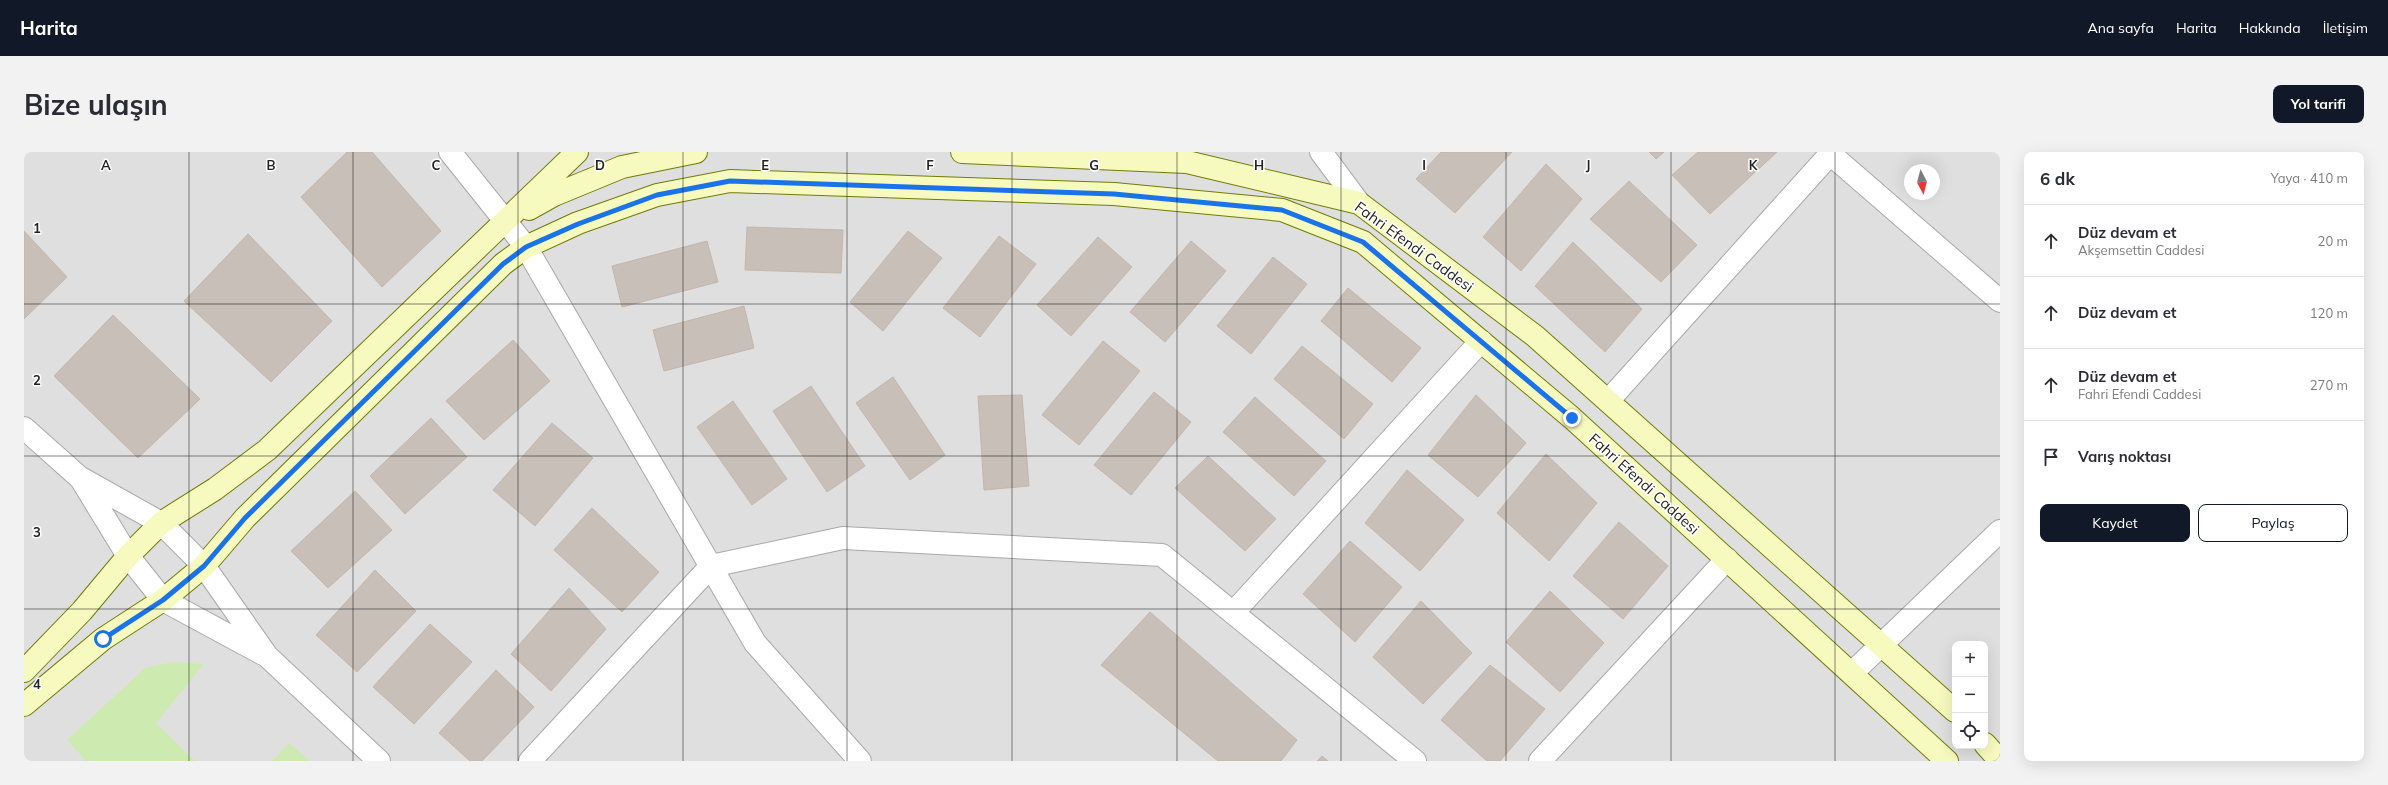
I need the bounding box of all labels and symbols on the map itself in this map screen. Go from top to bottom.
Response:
text: A [101,157,111,173]
text: B [267,157,276,173]
text: C [432,157,441,173]
text: D [595,157,605,173]
text: E [761,157,769,173]
text: F [926,157,934,173]
text: G [1089,157,1099,173]
text: H [1254,157,1264,173]
text: I [1422,157,1426,173]
text: J [1586,157,1590,173]
text: K [1749,157,1759,173]
north arrow [1904,164,1940,200]
street label: Fahri Efendi Caddesi [1351,197,1477,296]
text: 1 [33,220,41,236]
text: 2 [33,372,41,388]
route end [1563,409,1581,427]
street label: Fahri Efendi Caddesi [1585,429,1704,538]
text: 3 [33,524,41,540]
route start [94,630,112,648]
text: 4 [33,676,41,692]

